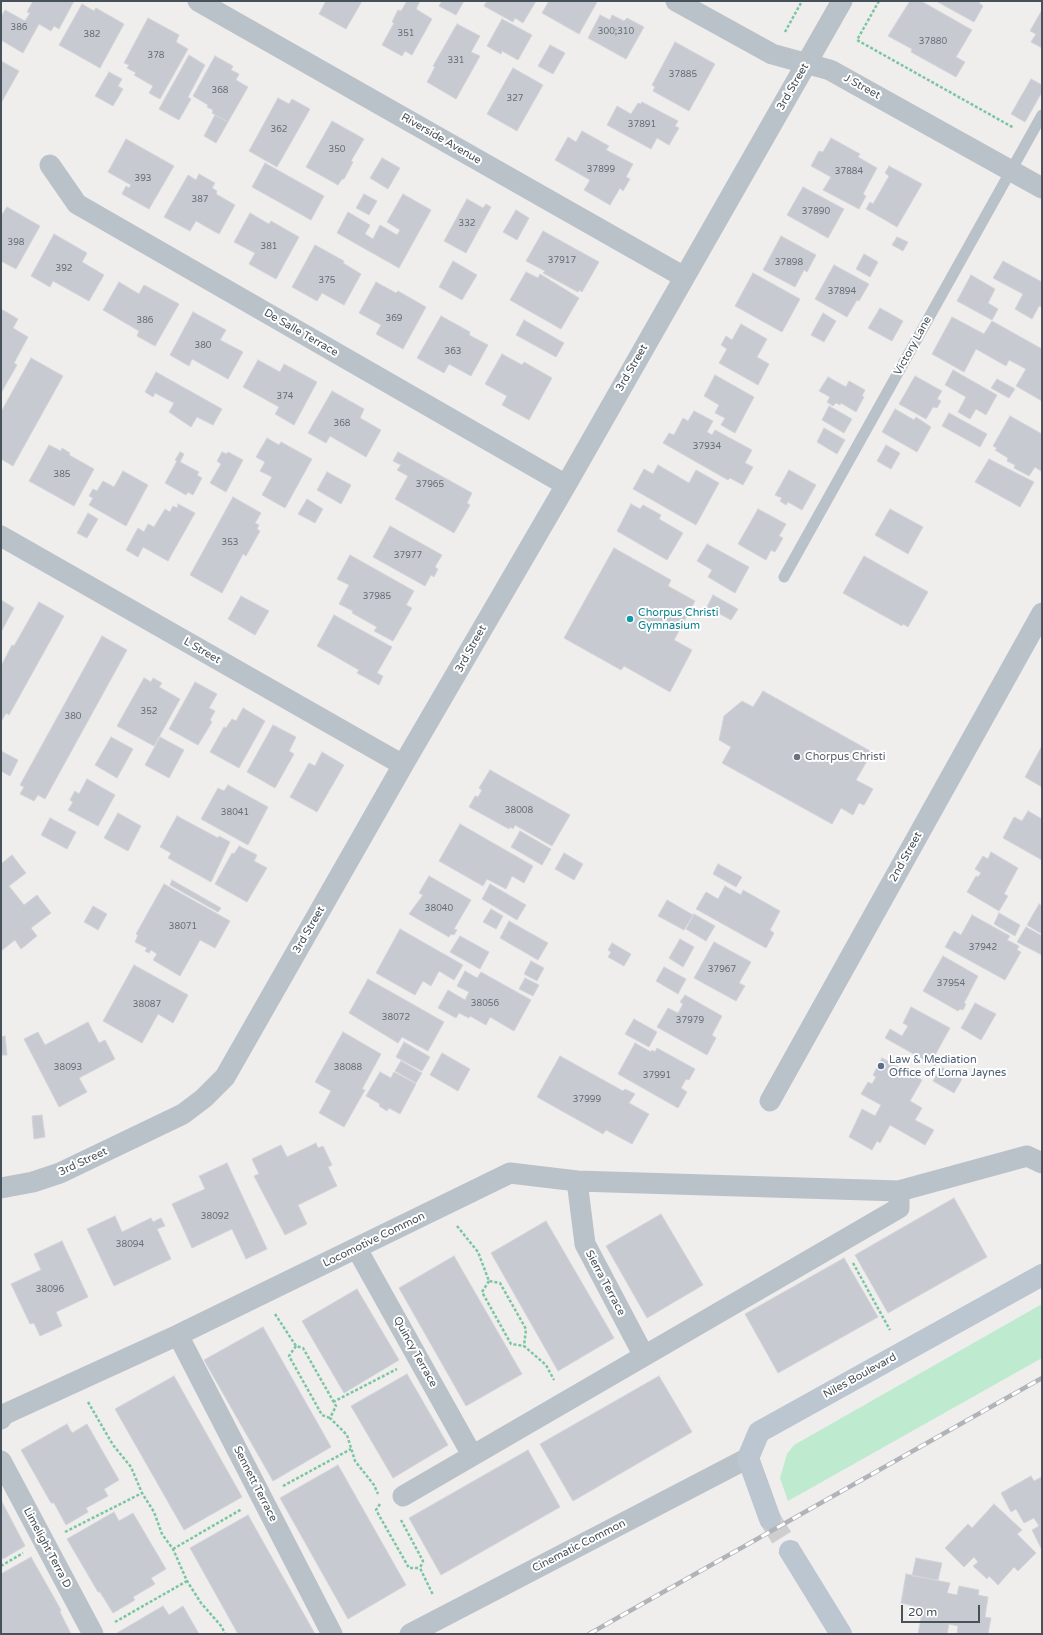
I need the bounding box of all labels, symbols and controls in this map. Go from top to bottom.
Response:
house number: 386 [11,23,27,33]
house number: 300;310 [598,27,634,37]
house number: 351 [398,29,414,39]
house number: 382 [84,30,100,40]
house number: 37880 [919,37,947,47]
house number: 378 [148,51,164,61]
house number: 331 [448,56,464,66]
street label: 3rd Street [774,61,812,113]
house number: 37885 [669,70,697,80]
street label: J Street [842,72,882,102]
house number: 368 [212,86,228,96]
house number: 327 [507,94,523,104]
street label: Riverside Avenue [399,111,483,167]
house number: 37891 [628,120,656,130]
house number: 362 [271,125,287,135]
house number: 350 [329,145,345,155]
house number: 37899 [587,165,615,175]
house number: 37884 [835,167,863,177]
house number: 393 [135,174,151,184]
house number: 387 [192,195,208,205]
house number: 37890 [802,207,830,217]
house number: 332 [459,219,475,229]
house number: 398 [8,238,24,248]
house number: 381 [261,242,277,252]
house number: 37917 [548,256,576,266]
house number: 37898 [775,258,803,268]
house number: 392 [56,264,72,274]
house number: 375 [319,276,335,286]
house number: 37894 [828,287,856,297]
street label: De Salle Terrace [262,306,340,360]
house number: 369 [386,314,402,324]
street label: Victory Lane [891,314,935,378]
house number: 386 [137,316,153,326]
house number: 380 [195,341,211,351]
street label: 3rd Street [613,342,651,394]
house number: 363 [445,347,461,357]
house number: 374 [277,392,293,402]
house number: 368 [334,419,350,429]
house number: 37934 [693,442,721,452]
house number: 385 [54,470,70,480]
house number: 37965 [416,480,444,490]
house number: 353 [222,538,238,548]
house number: 37977 [394,551,422,561]
house number: 37985 [363,592,391,602]
place label: Chorpus Christi Gymnasium [638,606,718,632]
marker: Chorpus Christi Gymnasium [625,614,635,624]
street label: 3rd Street [453,623,489,675]
street label: L Street [181,635,223,667]
house number: 352 [141,707,157,717]
house number: 380 [65,712,81,722]
place label: Chorpus Christi [805,750,885,764]
marker: Chorpus Christi [792,752,802,762]
house number: 38008 [505,806,533,816]
house number: 38041 [221,808,249,818]
street label: 2nd Street [887,830,925,884]
street label: 3rd Street [290,904,328,956]
house number: 38040 [425,904,453,914]
house number: 38071 [169,922,197,932]
house number: 37942 [969,943,997,953]
house number: 37967 [708,965,736,975]
house number: 37954 [937,979,965,989]
house number: 38056 [471,999,499,1009]
house number: 38087 [133,1000,161,1010]
house number: 38072 [382,1013,410,1023]
house number: 37979 [676,1016,704,1026]
place label: Law & Mediation Office of Lorna Jaynes [889,1053,1006,1079]
marker: Law & Mediation Office of Lorna Jaynes [876,1061,886,1071]
house number: 38093 [54,1063,82,1073]
house number: 38088 [334,1063,362,1073]
house number: 37991 [643,1071,671,1081]
house number: 37999 [573,1095,601,1105]
street label: 3rd Street [57,1145,109,1179]
street label: Locomotive Common [321,1210,427,1270]
house number: 38092 [201,1212,229,1222]
house number: 38094 [116,1240,144,1250]
street label: Sierra Terrace [582,1248,628,1318]
house number: 38096 [36,1285,64,1295]
street label: Quincy Terrace [390,1314,440,1390]
street label: Niles Boulevard [821,1351,899,1401]
street label: Sennett Terrace [230,1444,280,1524]
street label: Limelight Terra D [20,1505,74,1591]
street label: Cinematic Common [530,1517,628,1575]
scale bar [903,1597,982,1623]
text: 20 m [908,1605,937,1619]

